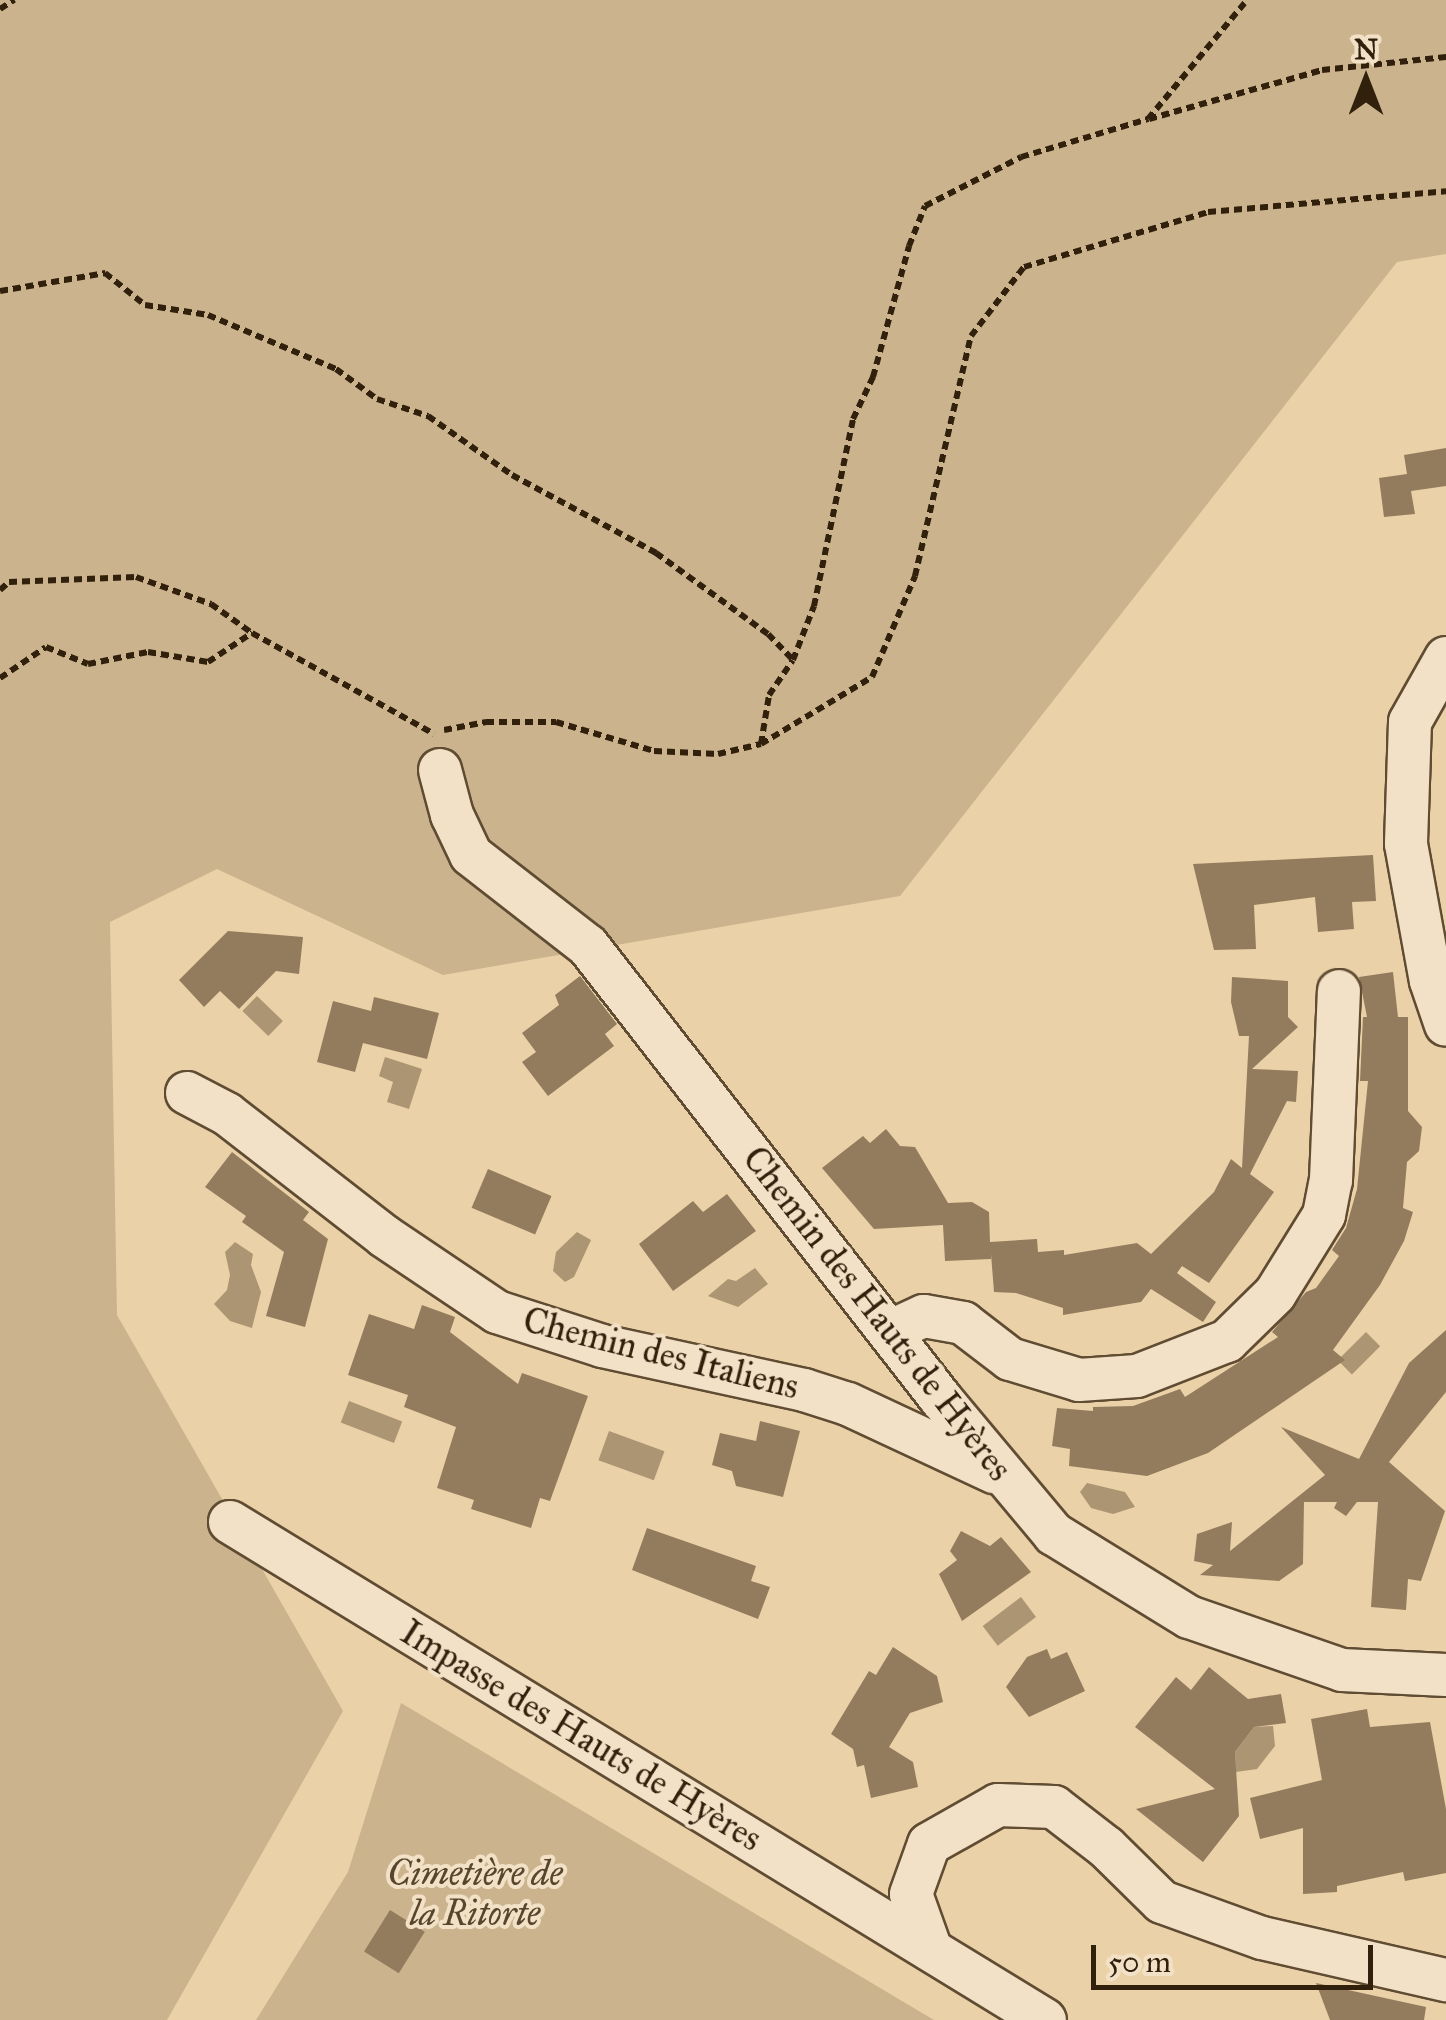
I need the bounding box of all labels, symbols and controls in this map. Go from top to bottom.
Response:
north arrow [1316,30,1416,130]
text: N [1354,32,1378,67]
street label: Chemin des Hauts de Hyères [734,1139,1020,1489]
street label: Chemin des Italiens [519,1299,803,1409]
street label: Impasse des Hauts de Hyères [393,1612,769,1860]
park label: Cimetière de la Ritorte [388,1853,562,1935]
scale bar [1096,1925,1378,1987]
text: 50 m [1108,1944,1171,1980]

